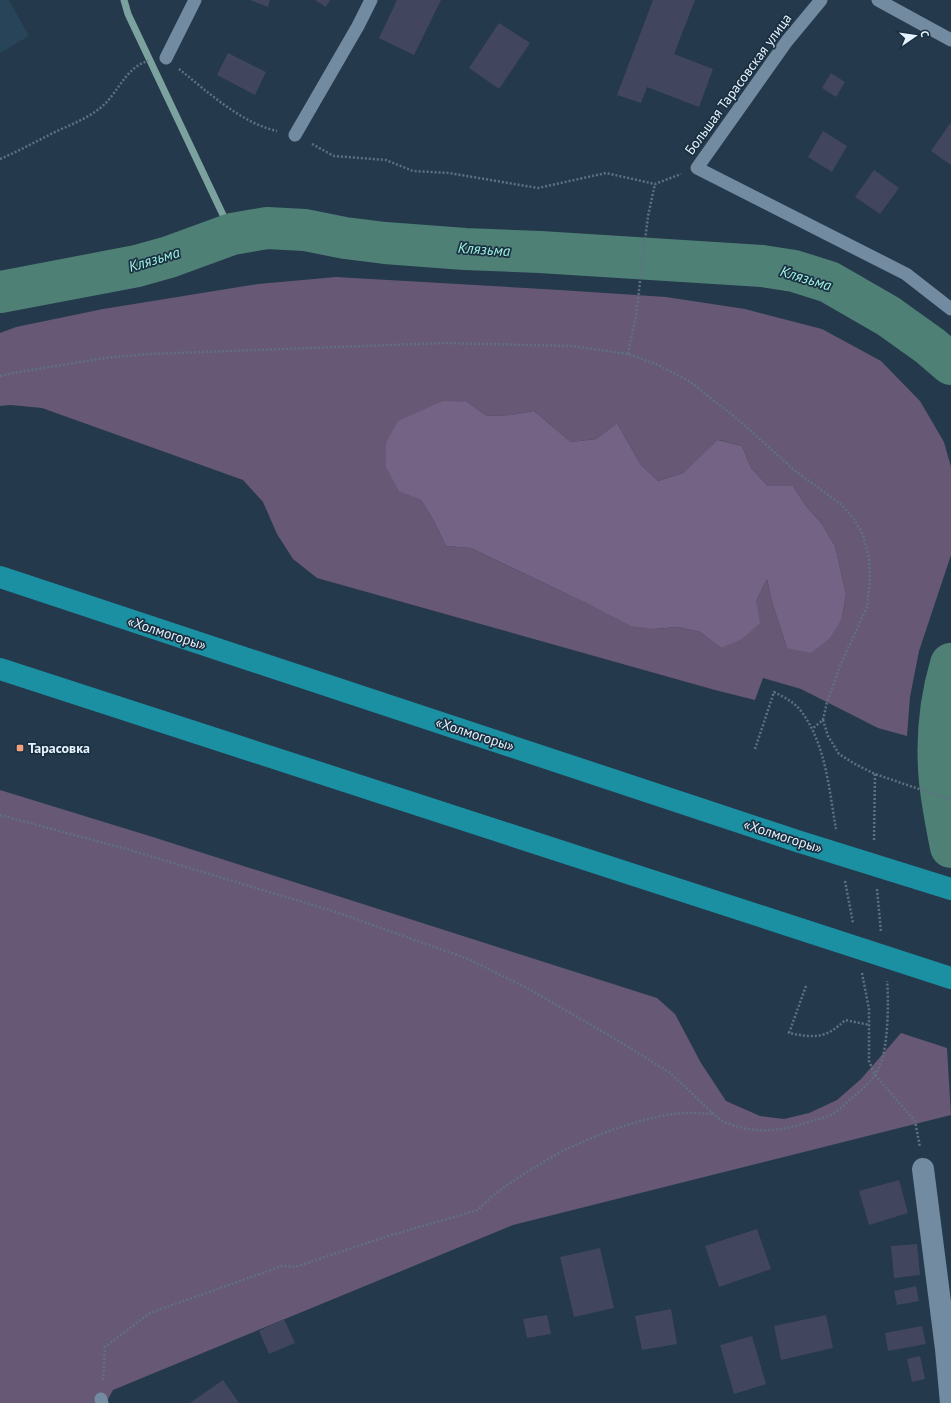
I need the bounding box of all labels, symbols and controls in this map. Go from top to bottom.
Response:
street label: Большая Тарасовская улица [681,10,795,158]
north arrow [895,16,935,56]
text: С [917,29,932,38]
water label: Клязьма [457,238,512,260]
water label: Клязьма [126,242,183,276]
water label: Клязьма [778,261,835,295]
street label: «Холмогоры» [125,612,209,654]
street label: «Холмогоры» [433,713,517,755]
place label: Тарасовка [28,739,90,757]
marker: Тарасовка [15,743,25,753]
street label: «Холмогоры» [741,815,825,857]

